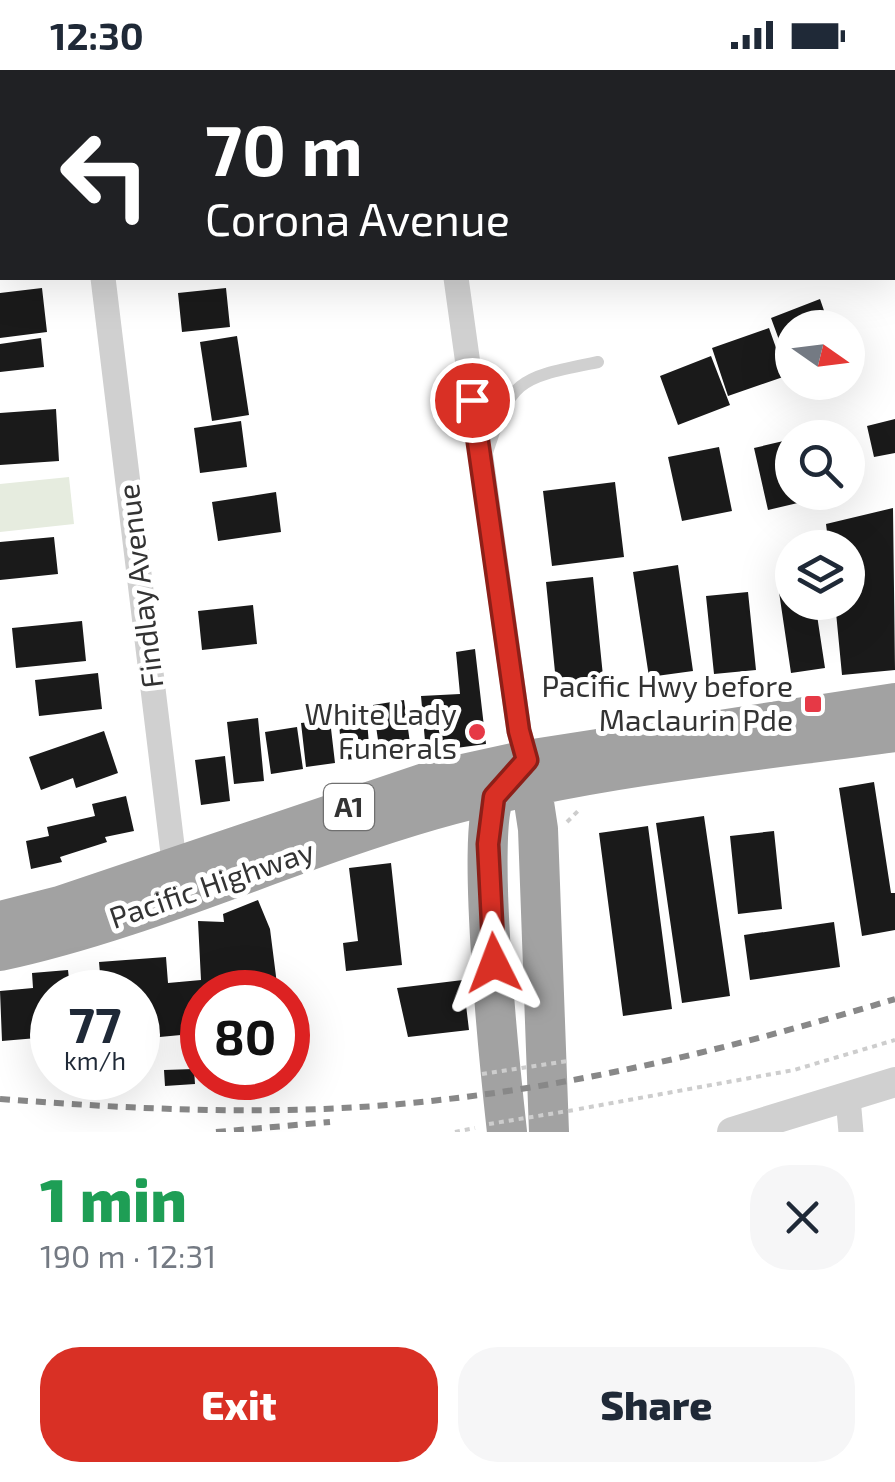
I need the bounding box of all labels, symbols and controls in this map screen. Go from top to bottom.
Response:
text: 12:30 [50,12,144,58]
text: 70 m [205,106,363,190]
icon: left [40,110,170,240]
text: Corona Avenue [205,191,510,245]
north arrow [775,310,865,400]
map controls [775,310,865,620]
pin [430,358,515,443]
icon: arrive [445,373,500,428]
button: search [775,420,865,510]
street label: Findlay Avenue [109,482,169,690]
button: layers [775,530,865,620]
place label: Pacific Hwy before Maclaurin Pde [541,667,793,737]
marker: Pacific Hwy before Maclaurin Pde [802,693,824,715]
place label: White Lady Funerals [305,695,457,765]
marker: White Lady Funerals [466,721,488,743]
road number: A1 [324,784,374,830]
street label: Pacific Highway [104,831,319,935]
position arrow [442,911,546,1015]
speed limit sign: 80 [180,970,310,1100]
text: 77 [69,993,121,1053]
text: km/h [64,1045,126,1075]
text: 1 min [40,1162,187,1234]
button: close [750,1165,855,1270]
text: 190 m · 12:31 [40,1236,216,1274]
button: Exit [40,1347,438,1462]
button: Share [458,1347,855,1462]

